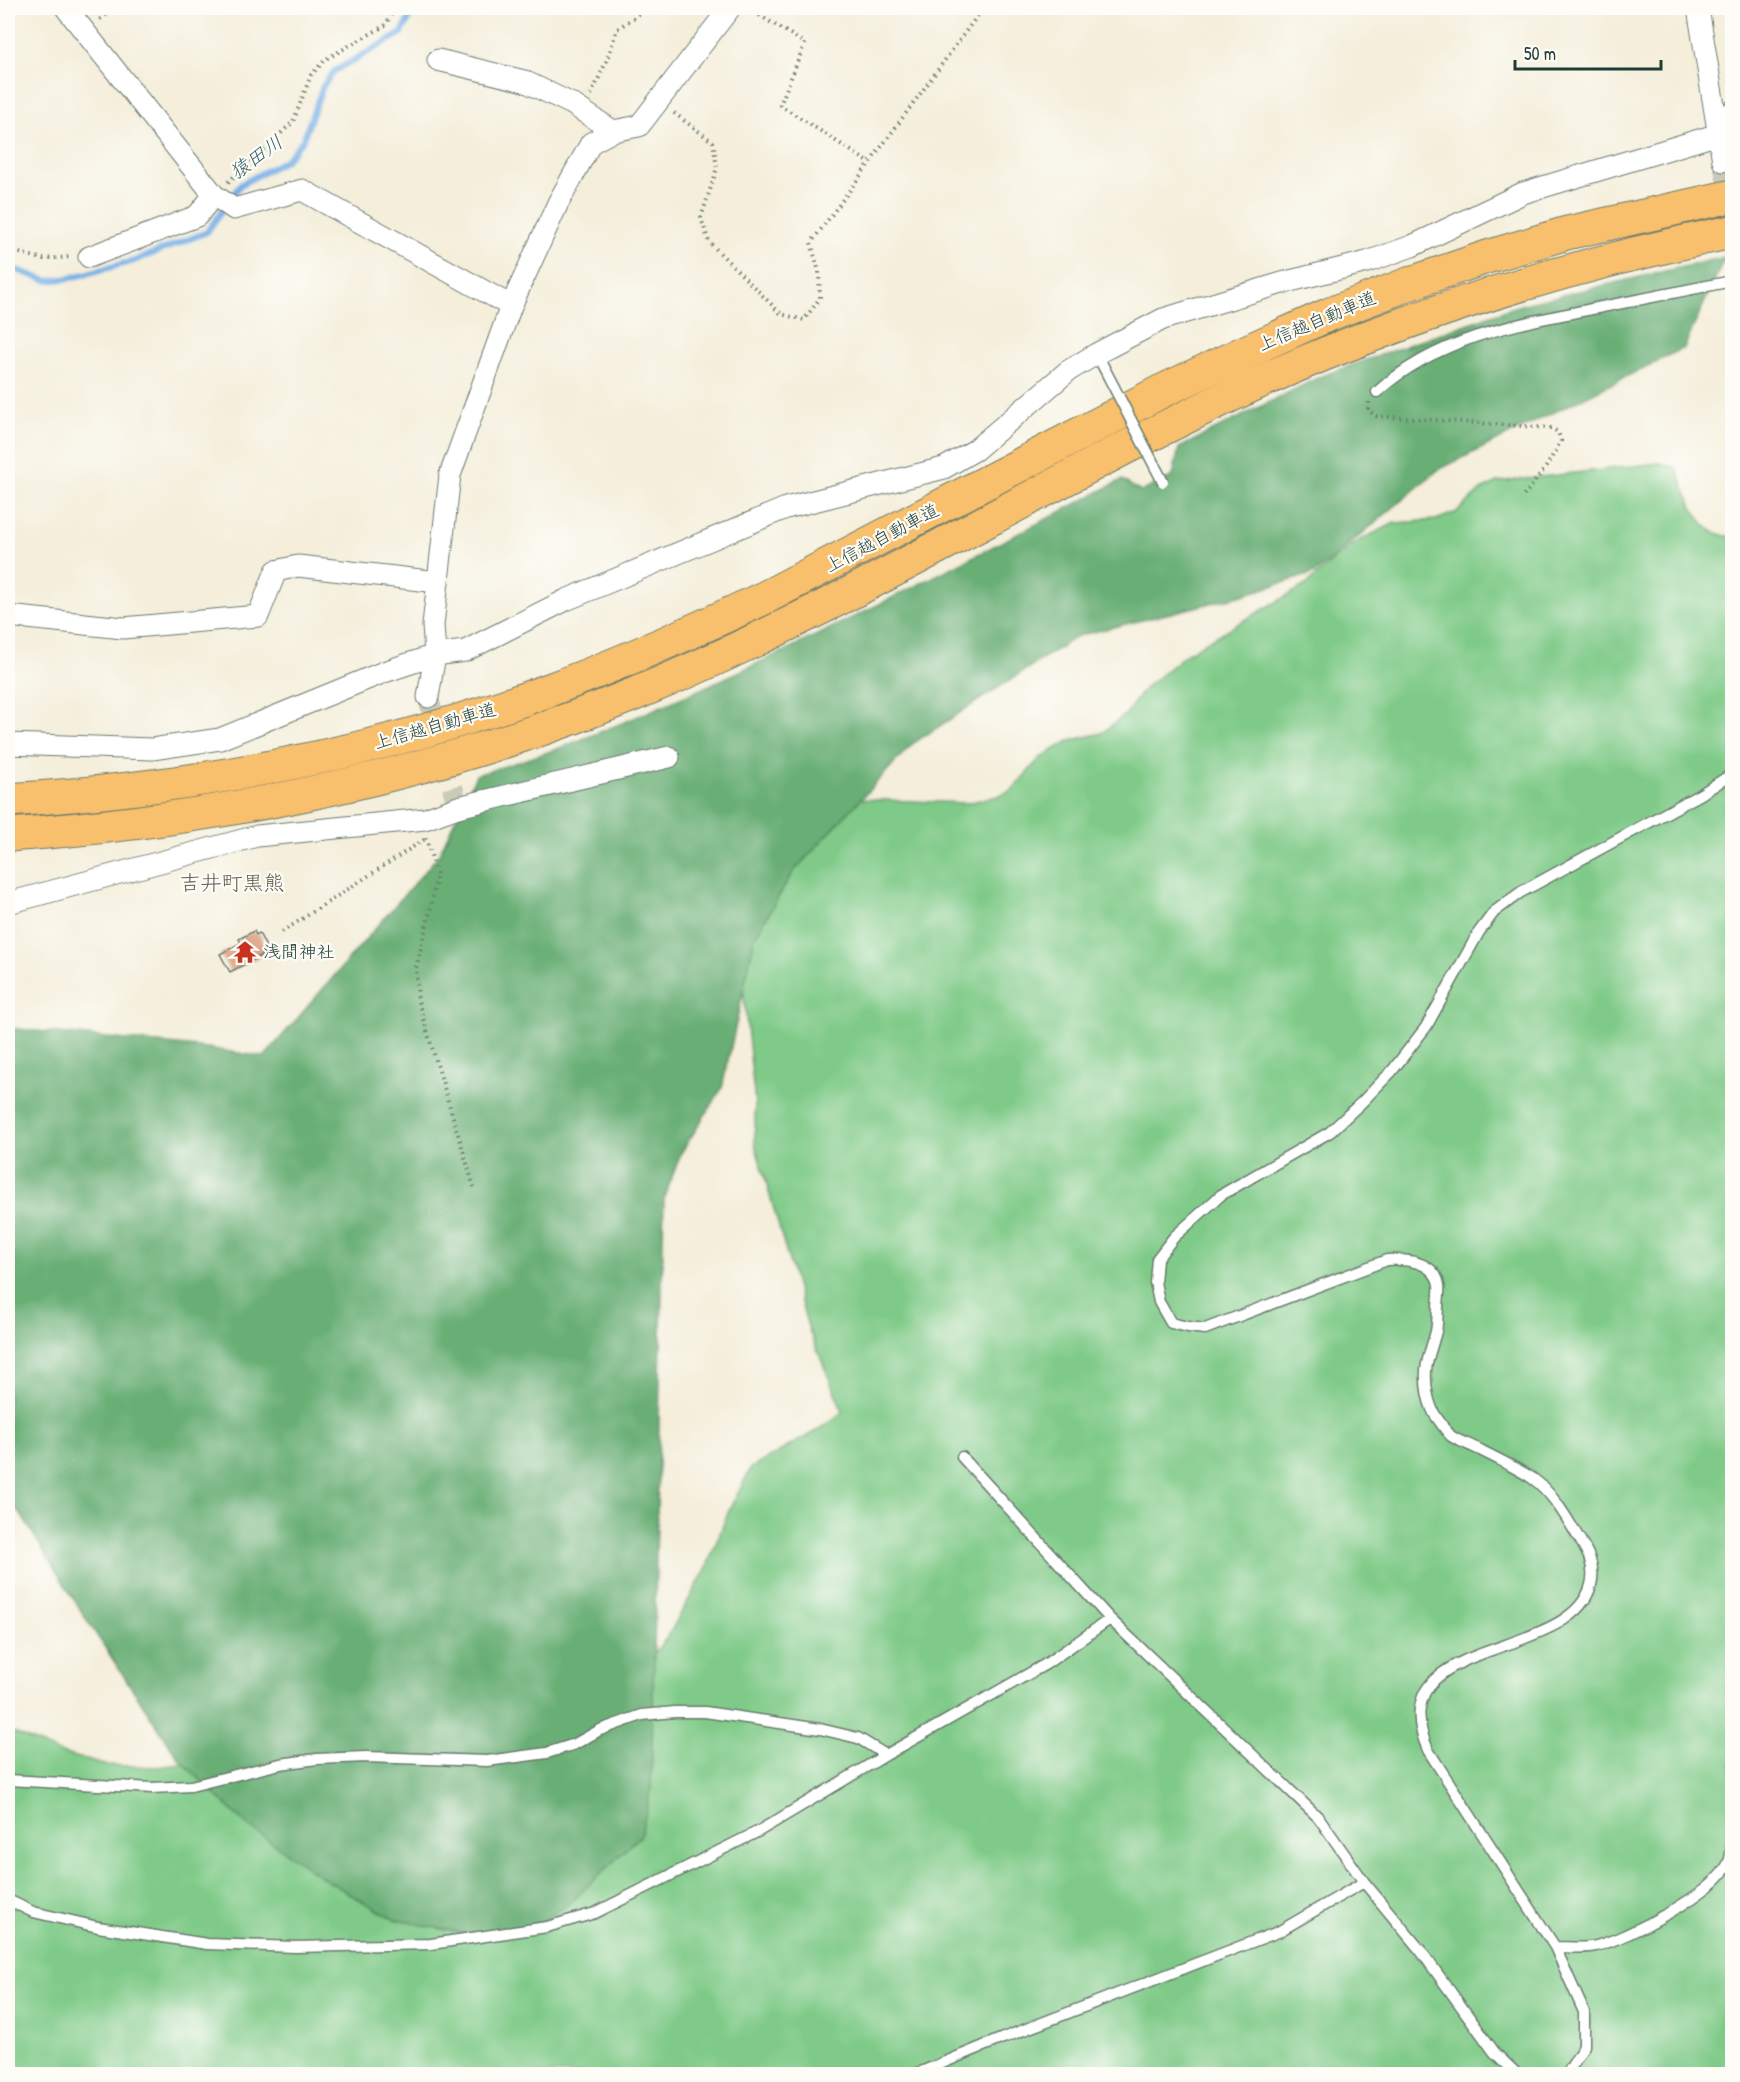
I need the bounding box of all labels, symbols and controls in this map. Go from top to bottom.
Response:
scale bar [1515,33,1660,71]
text: 50 m [1524,41,1556,66]
water label: 猿田川 [224,128,288,185]
street label: 上信越自動車道 [1254,284,1380,357]
street label: 上信越自動車道 [820,497,943,578]
street label: 上信越自動車道 [371,696,499,755]
district label: 吉井町黒熊 [180,868,285,897]
temple icon: 浅間神社 [232,939,258,965]
place label: 浅間神社 [263,939,335,964]

